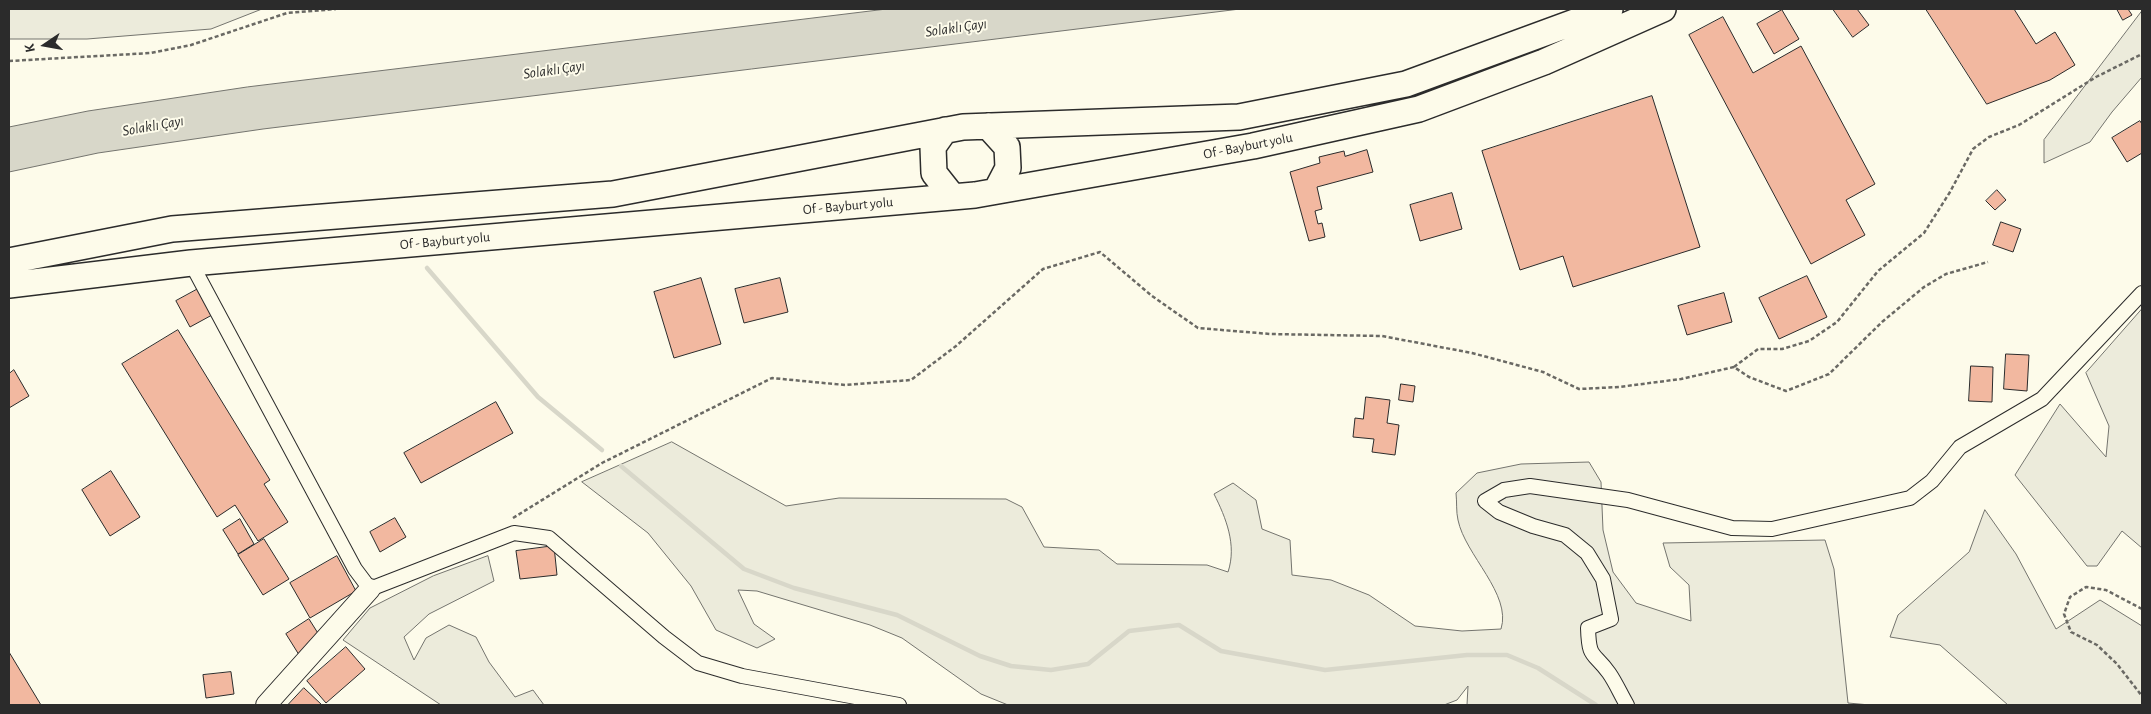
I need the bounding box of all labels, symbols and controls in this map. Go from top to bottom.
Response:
water label: Solaklı Çayı [924,15,988,41]
north arrow [20,20,70,70]
text: K [23,43,38,54]
water label: Solaklı Çayı [522,57,586,83]
water label: Solaklı Çayı [121,112,185,140]
street label: Of - Bayburt yolu [1202,129,1294,163]
street label: Of - Bayburt yolu [802,194,894,218]
street label: Of - Bayburt yolu [399,229,491,253]

